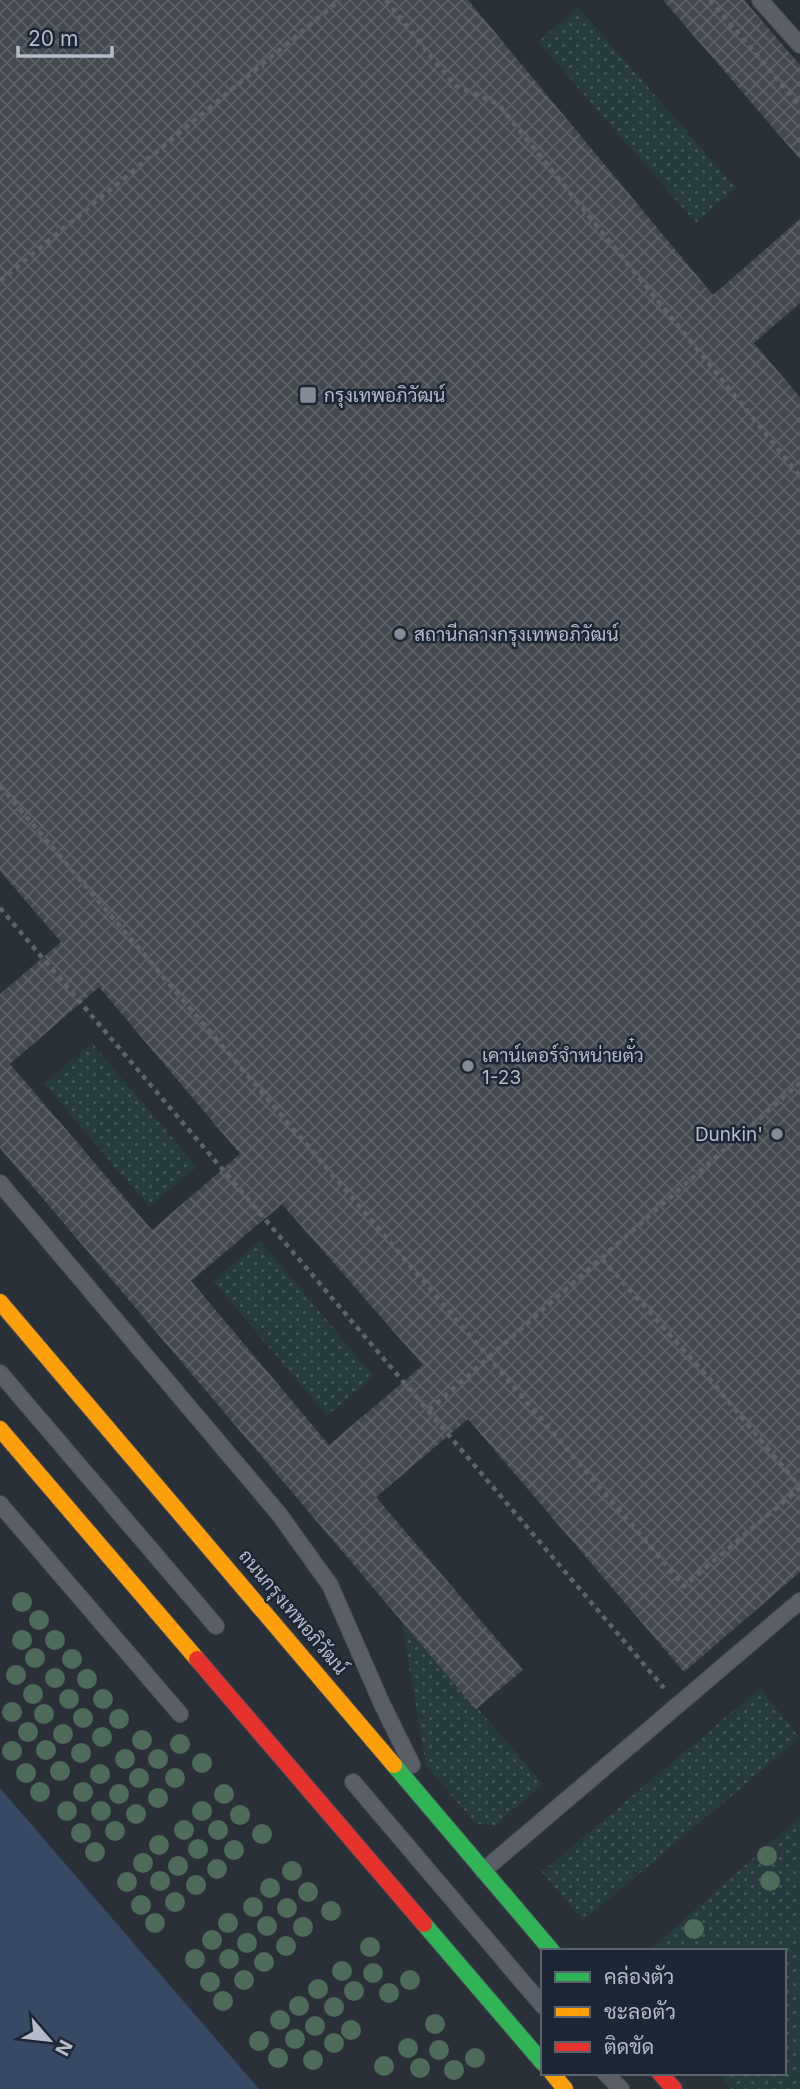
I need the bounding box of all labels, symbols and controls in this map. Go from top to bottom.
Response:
scale bar [18,14,112,58]
text: 20 m [28,26,78,51]
place label: กรุงเทพอภิวัฒน์ [324,383,445,408]
marker: กรุงเทพอภิวัฒน์ [298,385,318,405]
place label: สถานีกลางกรุงเทพอภิวัฒน์ [414,622,618,647]
marker: สถานีกลางกรุงเทพอภิวัฒน์ [392,626,408,642]
place label: เคาน์เตอร์จำหน่ายตั๋ว 1-23 [482,1037,644,1089]
marker: เคาน์เตอร์จำหน่ายตั๋ว 1-23 [460,1058,476,1074]
place label: Dunkin' [695,1123,763,1146]
marker: Dunkin' [769,1126,785,1142]
street label: ถนนกรุงเทพอภิวัฒน์ [233,1544,353,1680]
legend [541,1949,786,2075]
text: คล่องตัว [604,1964,674,1989]
text: ชะลอตัว [604,1999,676,2024]
north arrow [14,2005,84,2075]
text: ติดขัด [604,2034,654,2059]
text: N [50,2036,77,2060]

